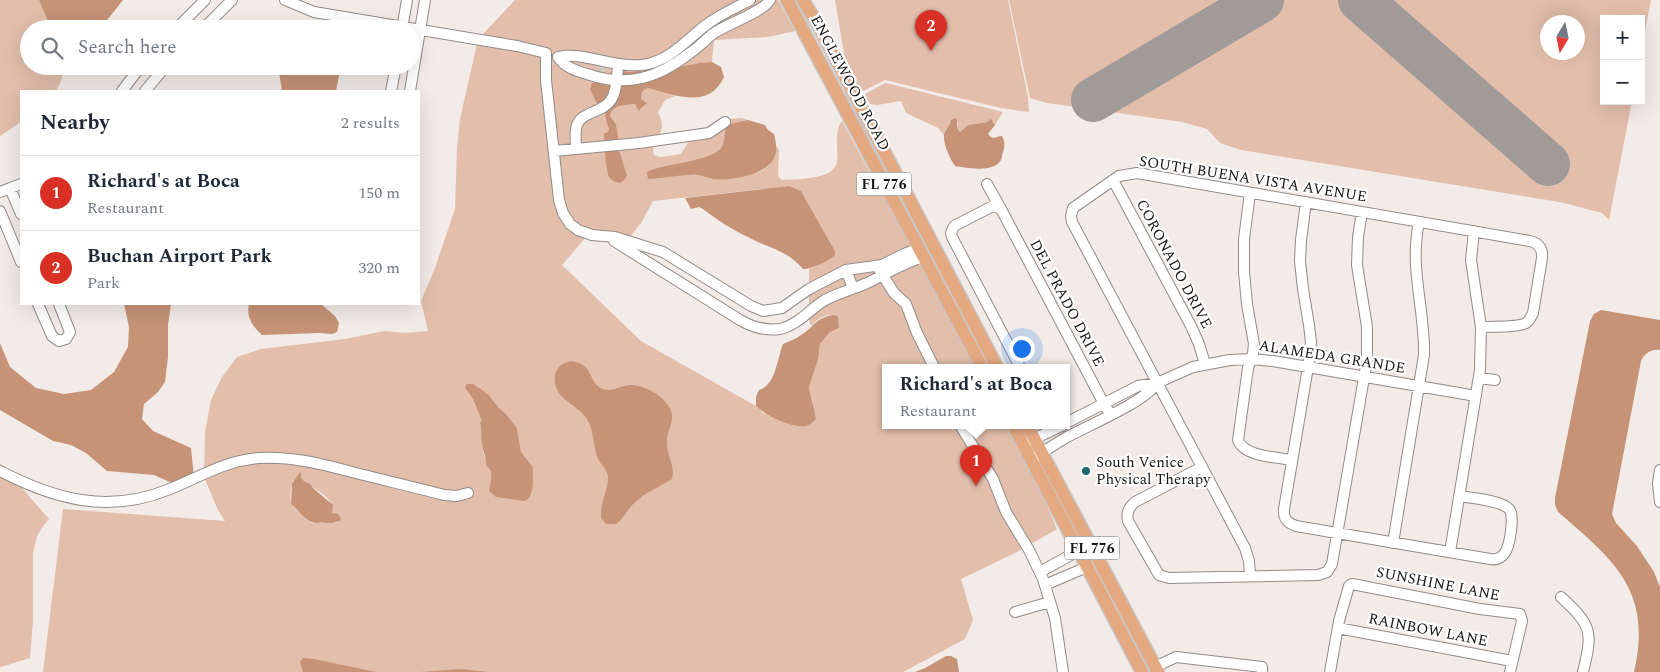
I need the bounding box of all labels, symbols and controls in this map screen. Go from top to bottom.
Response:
pin: 2 [915,10,947,51]
street label: ENGLEWOOD ROAD [804,11,896,155]
north arrow [1540,15,1585,60]
map controls [1600,15,1645,105]
button: + [1600,15,1645,60]
search box [20,20,420,75]
text: Search here [78,33,177,62]
icon: search [38,34,66,62]
button: − [1600,60,1645,105]
text: Nearby [40,107,110,139]
text: 2 results [341,111,400,135]
street label: SOUTH BUENA VISTA AVENUE [1138,150,1368,208]
text: Richard's at Boca [87,167,240,196]
road number: FL 776 [856,172,912,195]
text: 1 [52,181,60,205]
text: 150 m [358,181,400,205]
street label: CORONADO DRIVE [1130,195,1218,333]
text: Restaurant [87,196,164,220]
street label: DEL PRADO DRIVE [1024,235,1110,371]
text: Buchan Airport Park [87,242,272,271]
text: 2 [52,256,60,280]
text: 320 m [358,256,400,280]
text: Park [87,271,120,295]
street label: ALAMEDA GRANDE [1257,334,1407,380]
your location [1009,336,1035,362]
popup [882,364,1070,429]
text: Richard's at Boca [900,370,1052,399]
text: Restaurant [900,399,976,423]
pin: 1 [960,445,992,486]
place label: South Venice Physical Therapy [1096,451,1211,491]
marker: South Venice Physical Therapy [1080,465,1092,477]
road number: FL 776 [1064,536,1120,560]
street label: SUNSHINE LANE [1374,561,1502,607]
street label: RAINBOW LANE [1366,607,1490,653]

